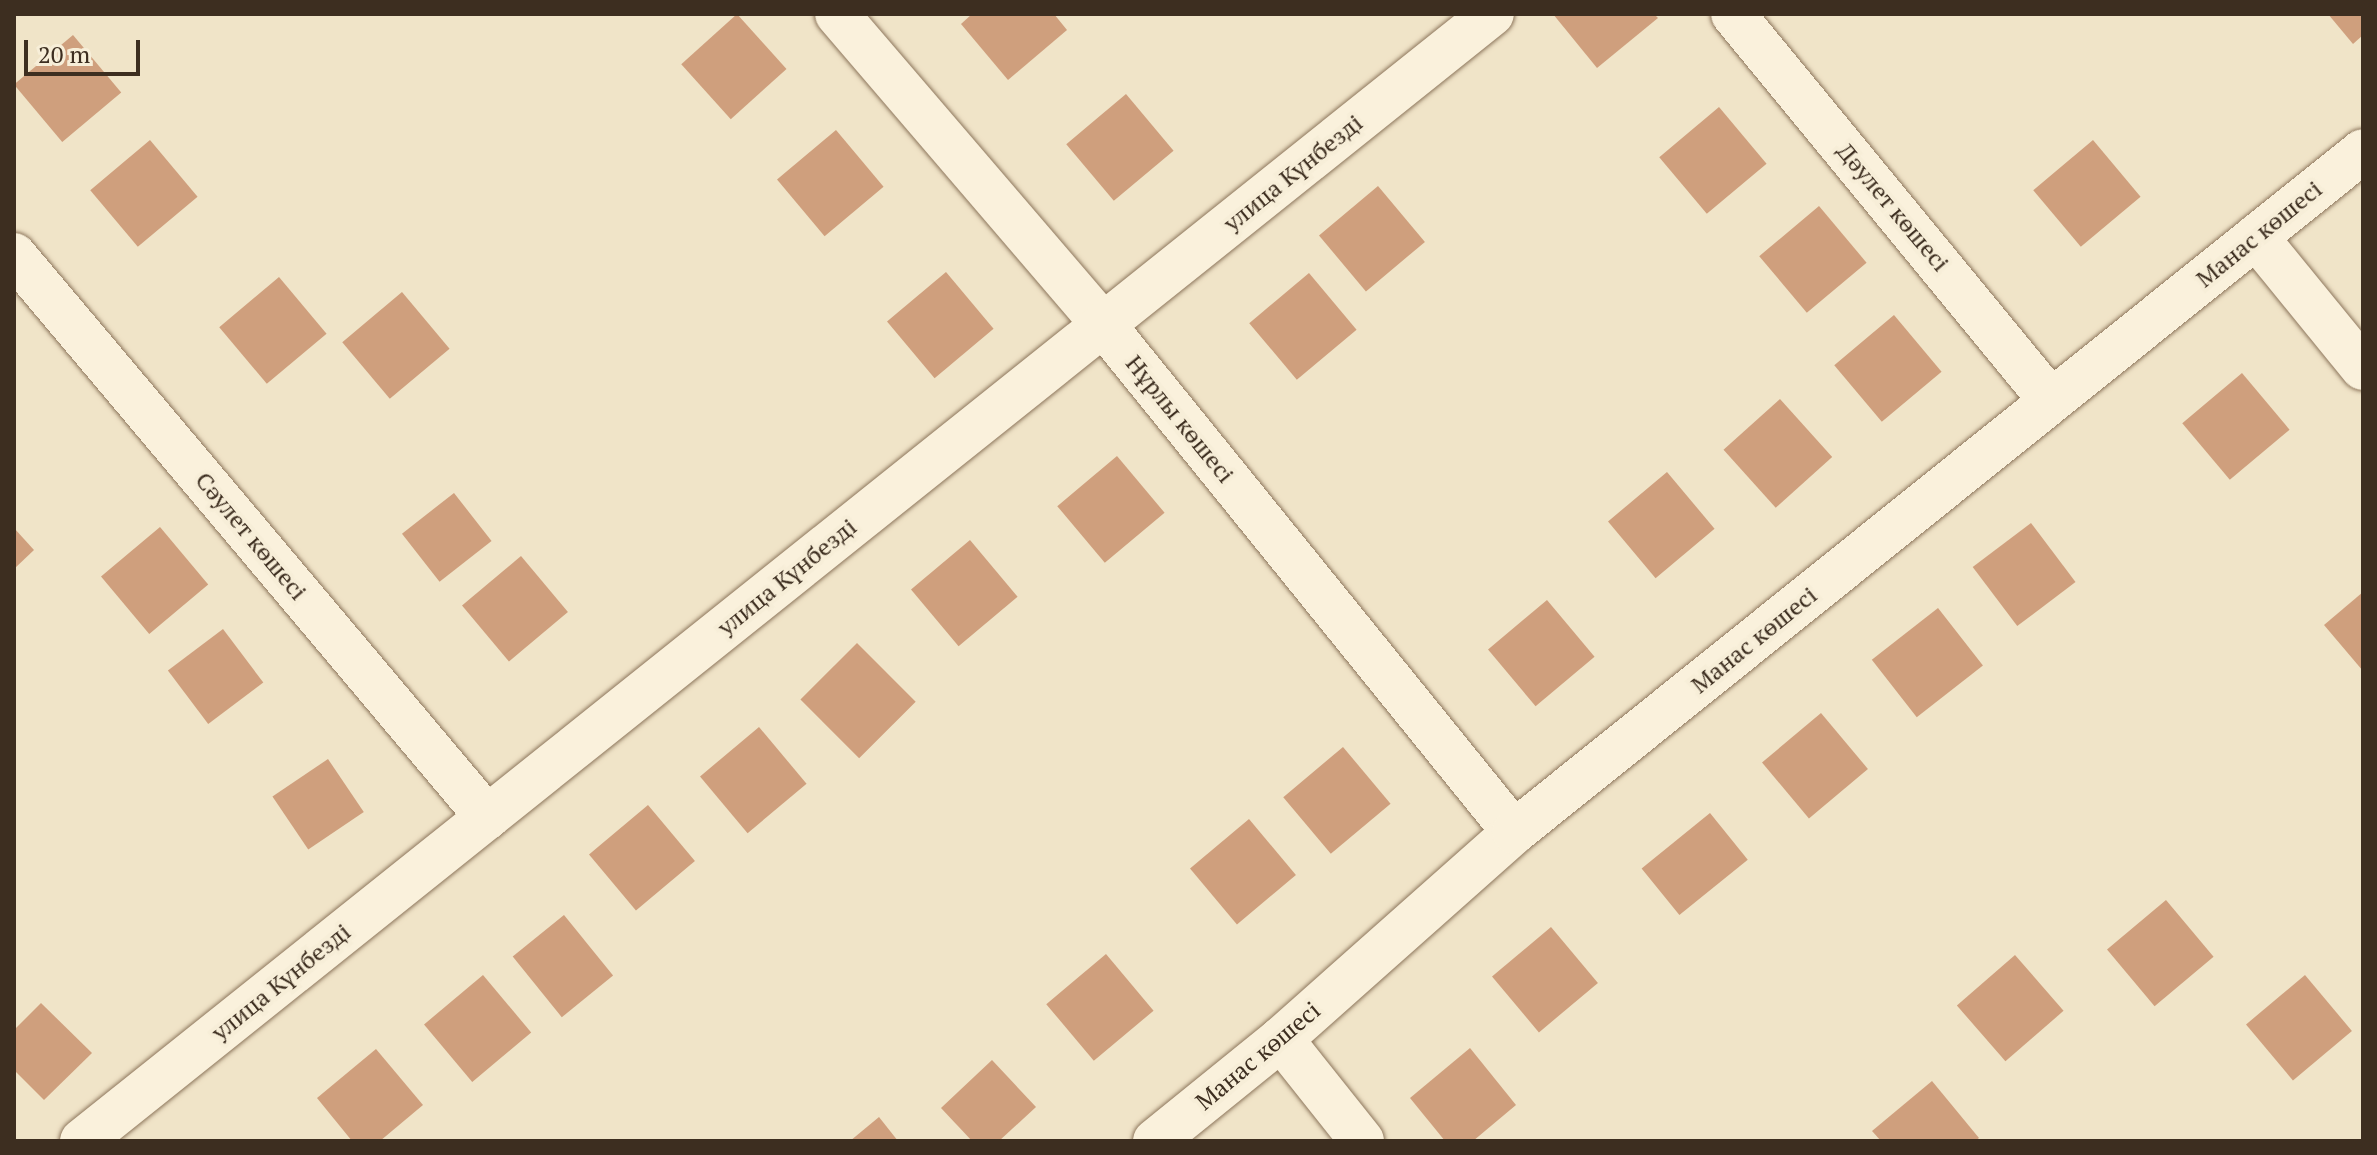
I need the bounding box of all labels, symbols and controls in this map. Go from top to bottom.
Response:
scale bar [28,24,144,74]
text: 20 m [38,38,90,70]
street label: улица Күнбезді [1218,108,1368,238]
street label: Дәулет көшесі [1831,137,1955,277]
street label: Манас көшесі [2190,175,2328,293]
street label: Нұрлы көшесі [1120,349,1240,489]
street label: Сәулет көшесі [189,466,313,606]
street label: улица Күнбезді [712,512,862,642]
street label: Манас көшесі [1685,581,1823,699]
street label: улица Күнбезді [206,917,356,1047]
street label: Манас көшесі [1190,996,1326,1116]

